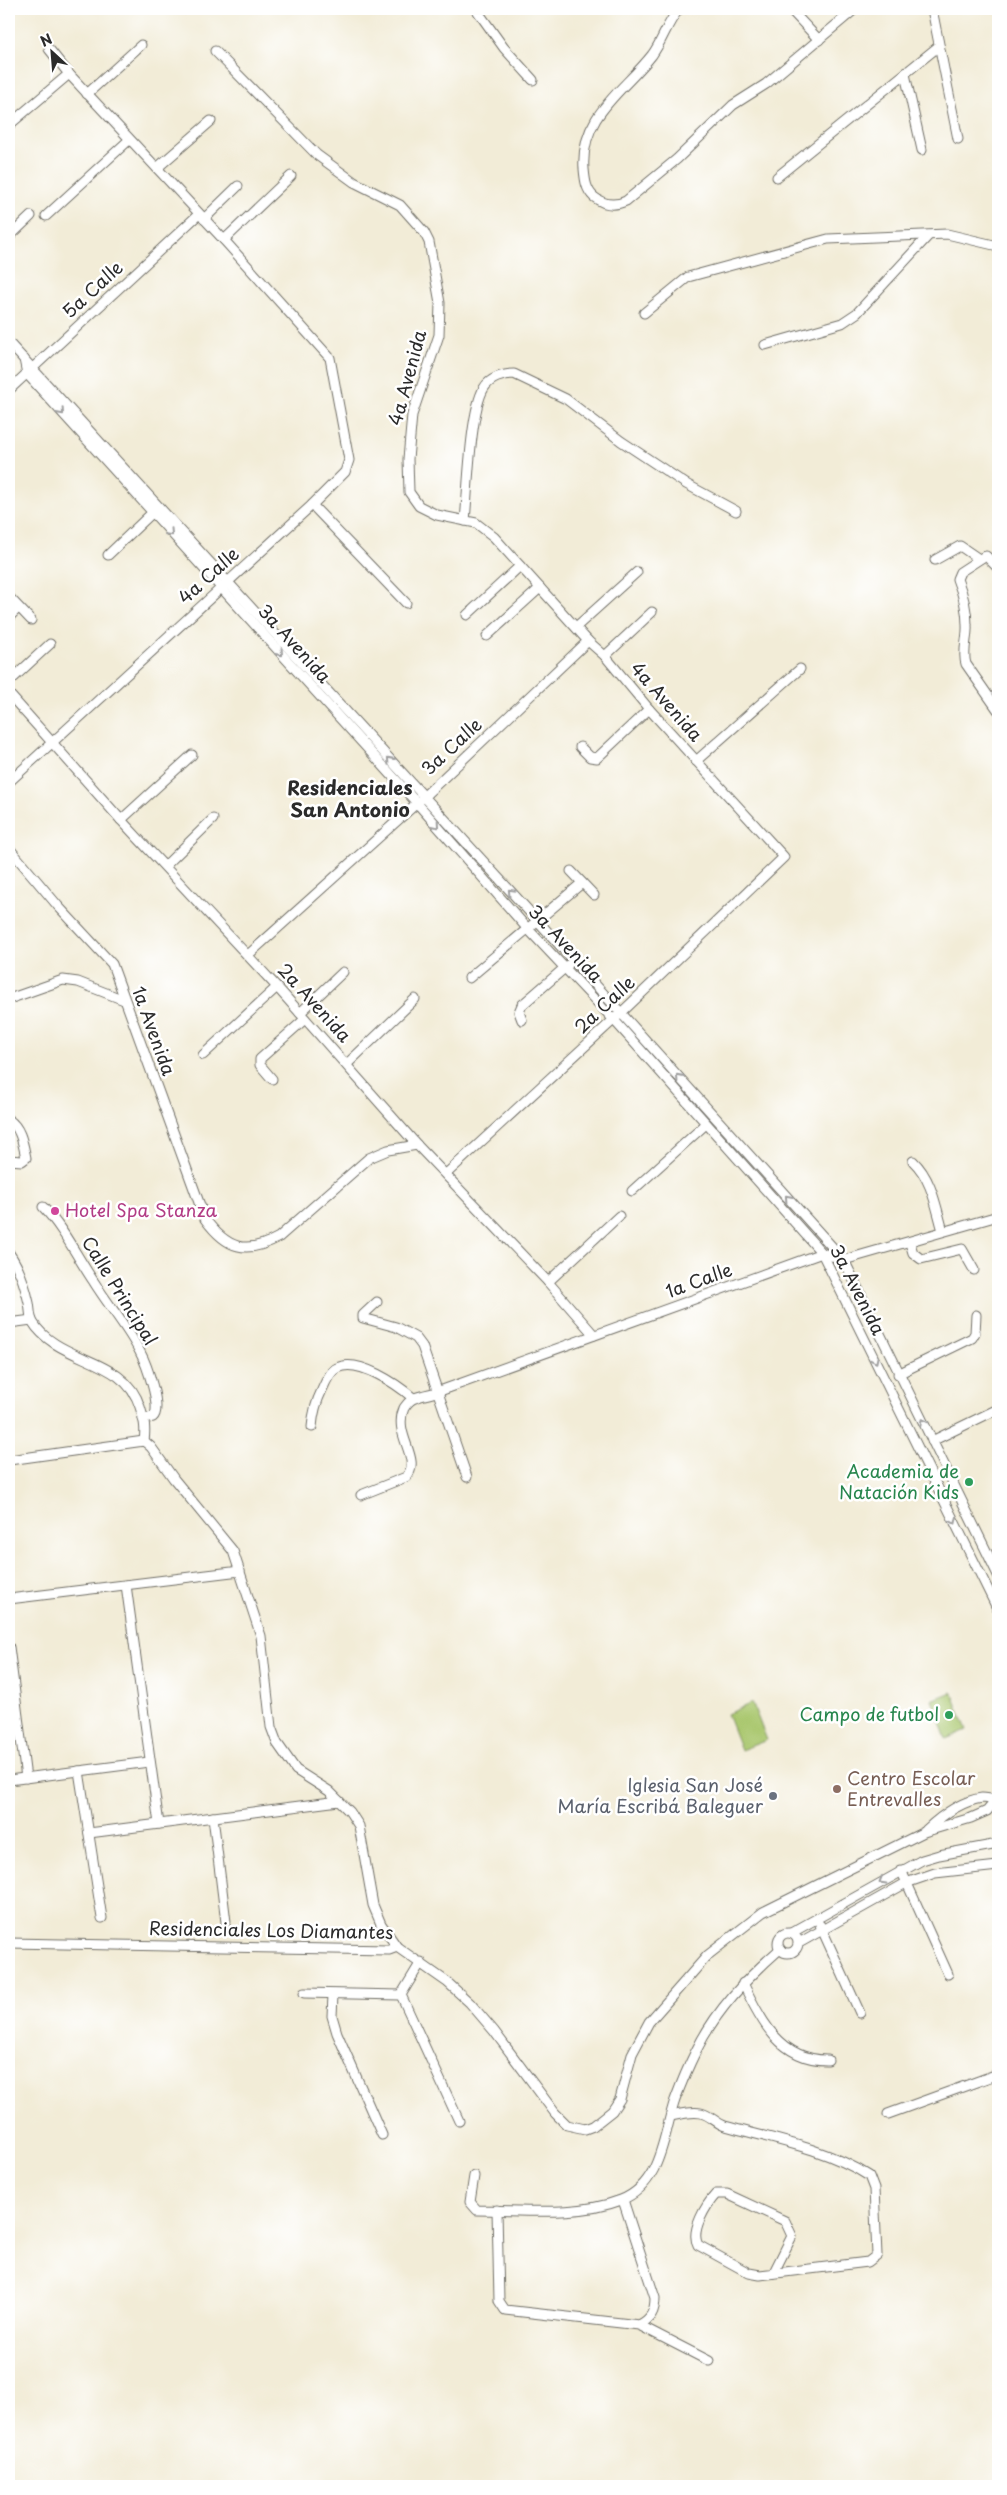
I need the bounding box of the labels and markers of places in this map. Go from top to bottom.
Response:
place label: Hotel Spa Stanza [65,1196,217,1223]
marker: Hotel Spa Stanza [49,1205,61,1217]
place label: Academia de Natación Kids [839,1457,959,1505]
marker: Academia de Natación Kids [963,1476,975,1488]
place label: Campo de futbol [800,1700,939,1727]
marker: Campo de futbol [943,1709,955,1721]
place label: Centro Escolar Entrevalles [847,1764,976,1812]
place label: Iglesia San José María Escribá Baleguer [558,1771,764,1819]
marker: Centro Escolar Entrevalles [831,1783,843,1795]
marker: Iglesia San José María Escribá Baleguer [767,1790,779,1802]

